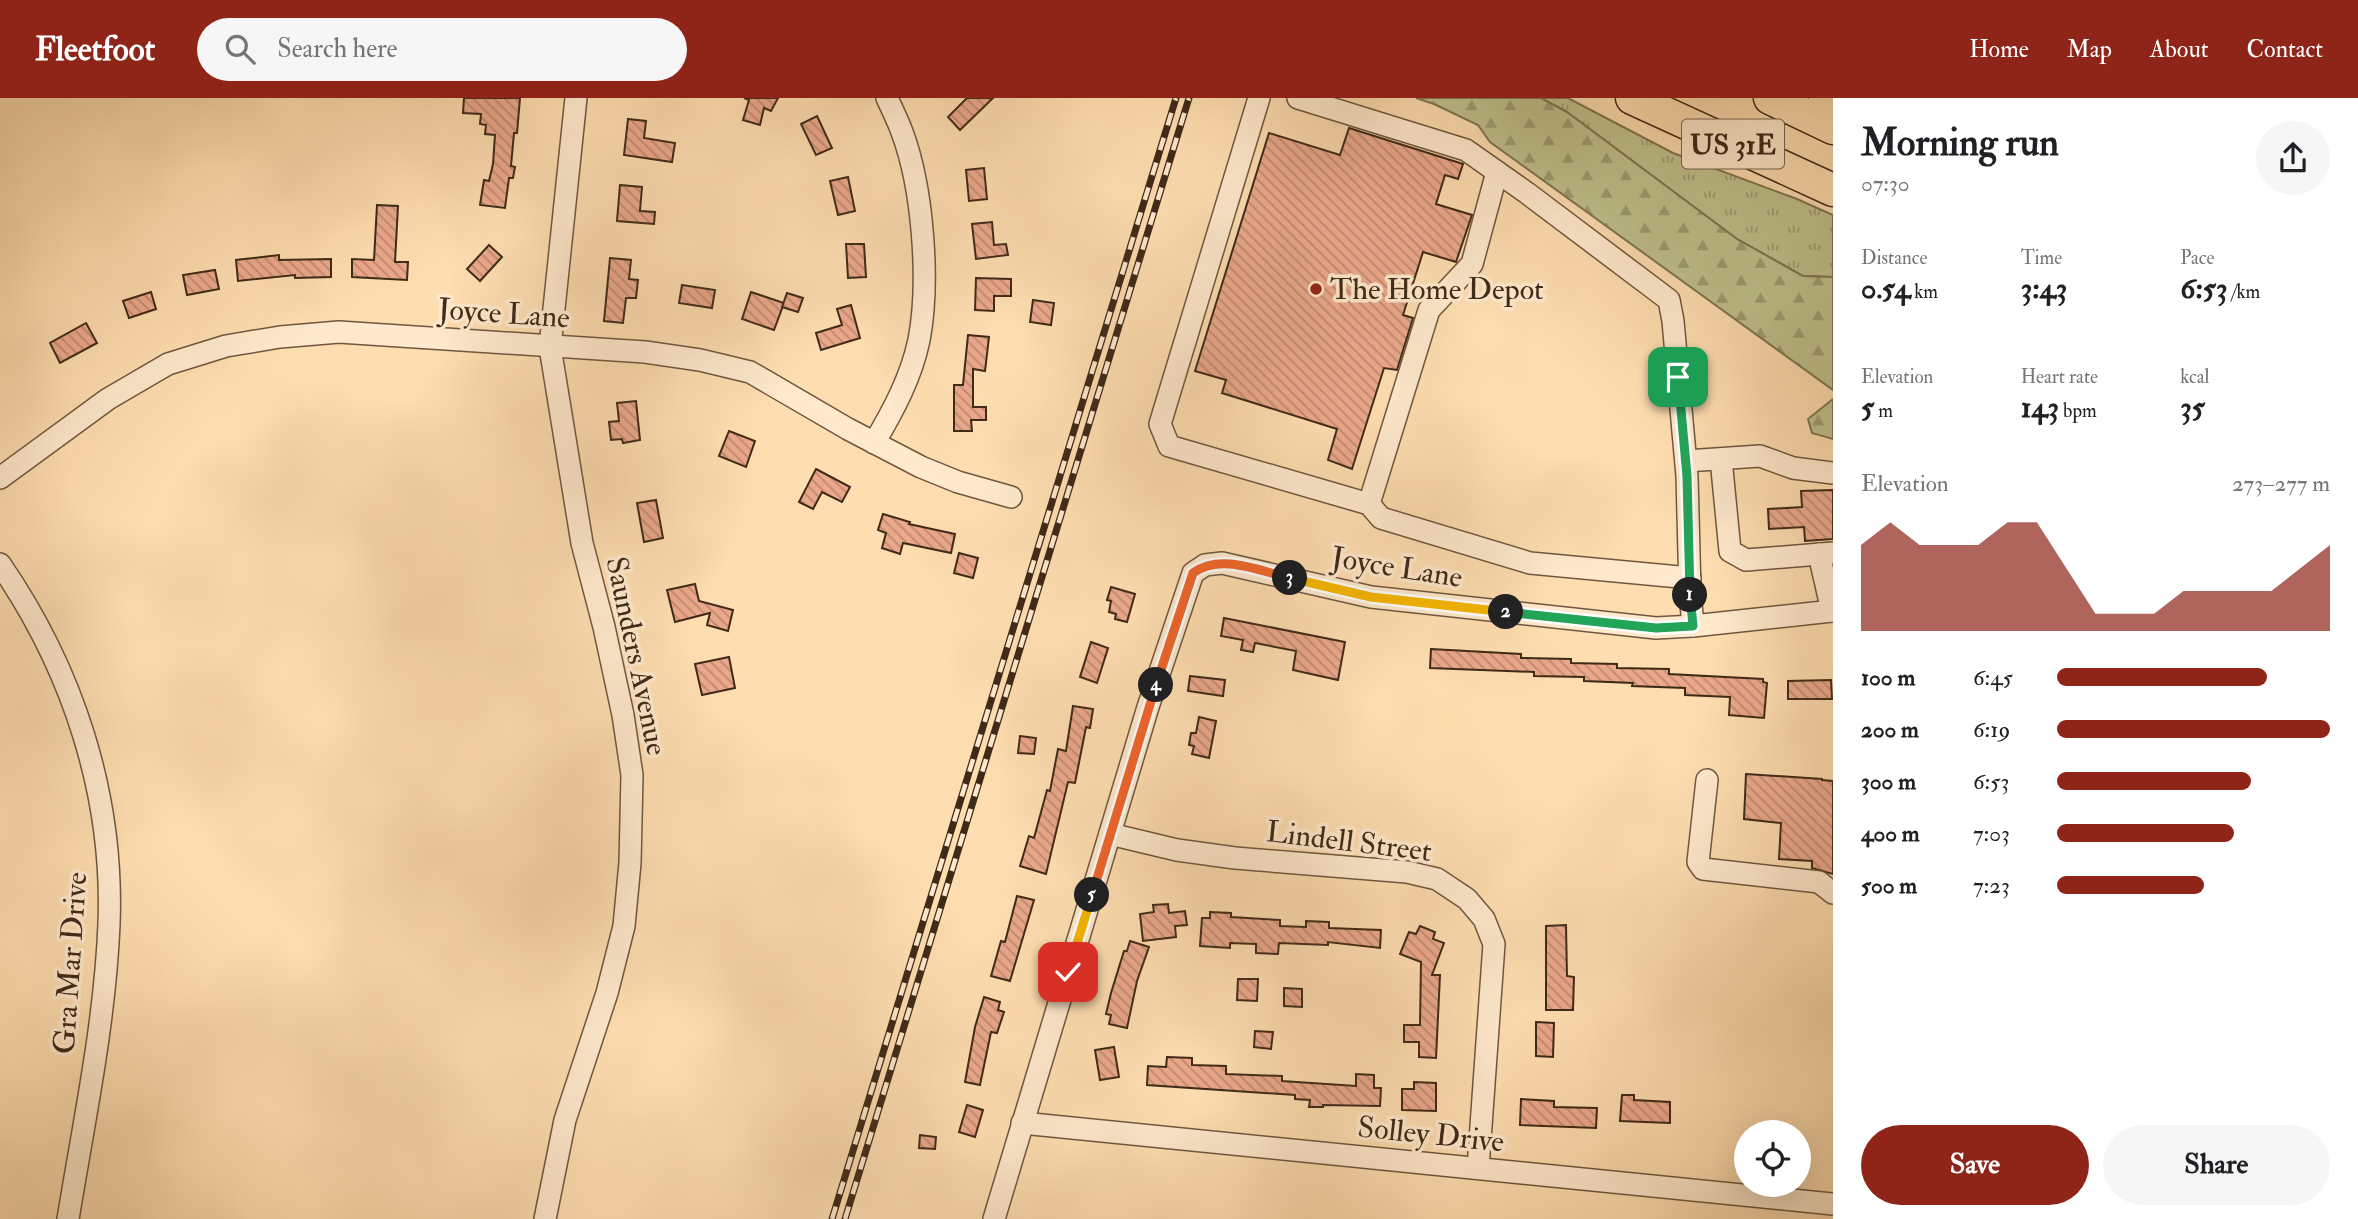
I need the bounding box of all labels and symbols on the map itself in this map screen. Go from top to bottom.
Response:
road number: US 31E [1682,120,1784,168]
place label: The Home Depot [1330,271,1544,308]
marker: The Home Depot [1308,281,1324,297]
street label: Joyce Lane [436,290,571,337]
pin [1648,347,1708,407]
street label: Joyce Lane [1328,539,1465,596]
street label: Saunders Avenue [597,554,676,759]
pin: 3 [1272,560,1308,596]
pin: 1 [1672,578,1708,612]
pin: 2 [1488,594,1524,630]
pin: 4 [1138,668,1174,702]
street label: Lindell Street [1264,813,1434,870]
street label: Gra Mar Drive [46,871,95,1055]
pin: 5 [1074,878,1110,912]
pin [1038,942,1098,1002]
street label: Solley Drive [1356,1108,1506,1161]

